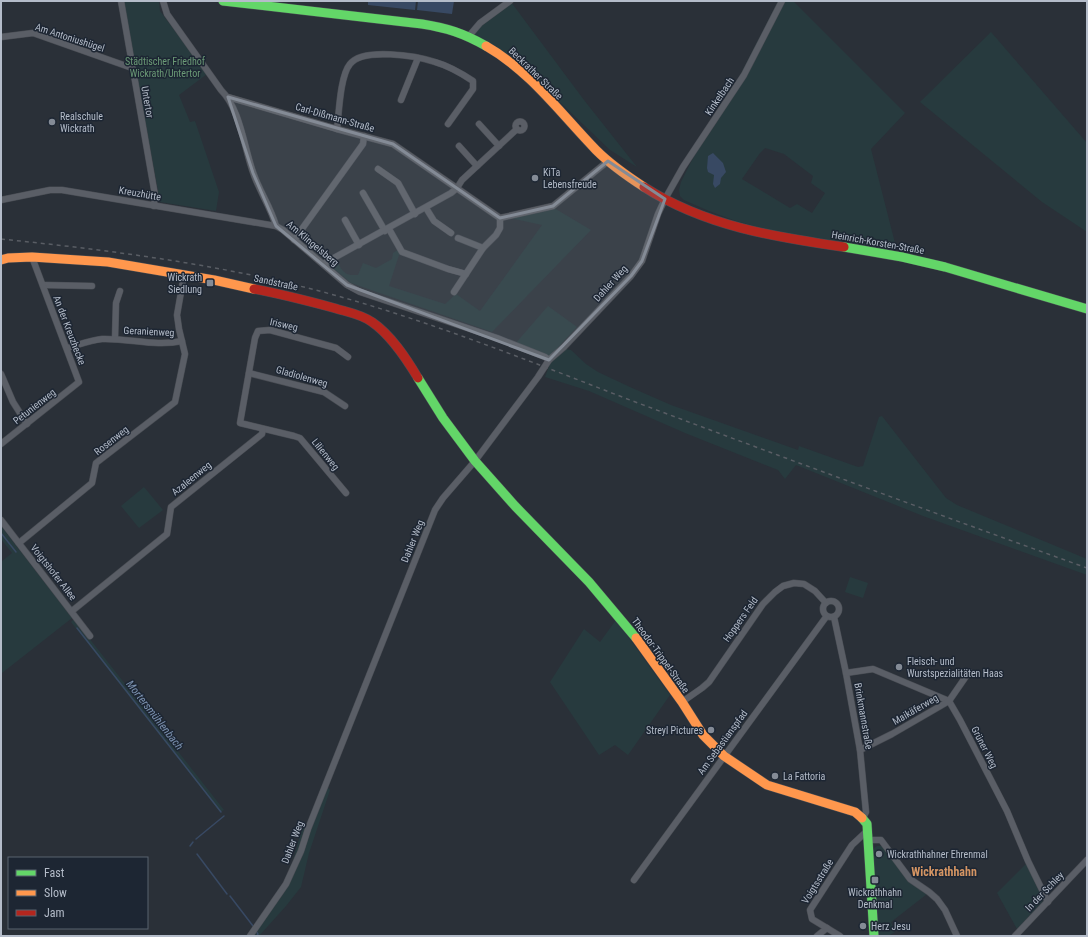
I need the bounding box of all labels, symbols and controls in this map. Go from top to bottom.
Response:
street label: Am Antoniushügel [34,21,106,54]
street label: Beckrather Straße [506,45,565,102]
park label: Städtischer Friedhof Wickrath/Untertor [125,56,206,79]
street label: Kinkelbach [703,75,736,117]
street label: Untertor [139,85,156,119]
street label: Carl-Dißmann-Straße [294,101,376,134]
place label: Realschule Wickrath [60,111,103,134]
marker: Realschule Wickrath [47,117,57,127]
place label: KiTa Lebensfreude [543,167,597,190]
marker: KiTa Lebensfreude [530,173,540,183]
street label: Kreuzhütte [118,184,162,203]
street label: Am Klingelsberg [284,218,341,268]
street label: Heinrich-Korsten-Straße [831,229,925,256]
street label: Dahler Weg [591,263,629,304]
place label: Wickrath Siedlung [168,272,202,295]
street label: Sandstraße [253,272,299,293]
marker: Wickrath Siedlung [205,278,215,288]
street label: An der Kreuzhecke [51,294,88,367]
street label: Irisweg [269,316,299,333]
street label: Geranienweg [123,325,175,338]
street label: Gladiolenweg [275,364,329,389]
street label: Petunienweg [11,386,58,426]
street label: Rosenweg [92,424,131,457]
street label: Lilienweg [310,436,342,472]
street label: Azaleenweg [169,459,213,498]
street label: Dahler Weg [399,518,426,564]
street label: Voigtshofer Allee [28,542,79,603]
street label: Hoppers Feld [721,595,760,644]
street label: Theodor-Trippel-Straße [630,615,692,695]
place label: Fleisch- und Wurstspezialitäten Haas [907,656,1003,679]
marker: Fleisch- und Wurstspezialitäten Haas [894,662,904,672]
water label: Mortersmühlenbach [123,678,186,753]
street label: Brinkmannstraße [852,682,875,750]
street label: Maikäferweg [890,692,940,727]
street label: Am Sebastianspfad [695,708,750,777]
street label: Grüner Weg [969,724,1000,770]
place label: Streyl Pictures [646,725,703,736]
marker: Streyl Pictures [706,725,716,735]
marker: La Fattoria [770,771,780,781]
place label: La Fattoria [783,771,825,782]
street label: Dahler Weg [279,819,306,865]
marker: Wickrathhahner Ehrenmal [874,849,884,859]
place label: Wickrathhahner Ehrenmal [887,849,988,860]
legend [8,857,148,929]
street label: Voigtsstraße [799,857,836,905]
district label: Wickrathhahn [911,865,977,879]
text: Fast [44,866,65,880]
street label: In der Schley [1023,869,1066,913]
marker: Wickrathhahn Denkmal [870,875,880,885]
text: Slow [44,886,67,900]
place label: Wickrathhahn Denkmal [848,887,902,910]
text: Jam [44,906,65,920]
marker: Herz Jesu [858,921,868,931]
place label: Herz Jesu [871,921,911,932]

